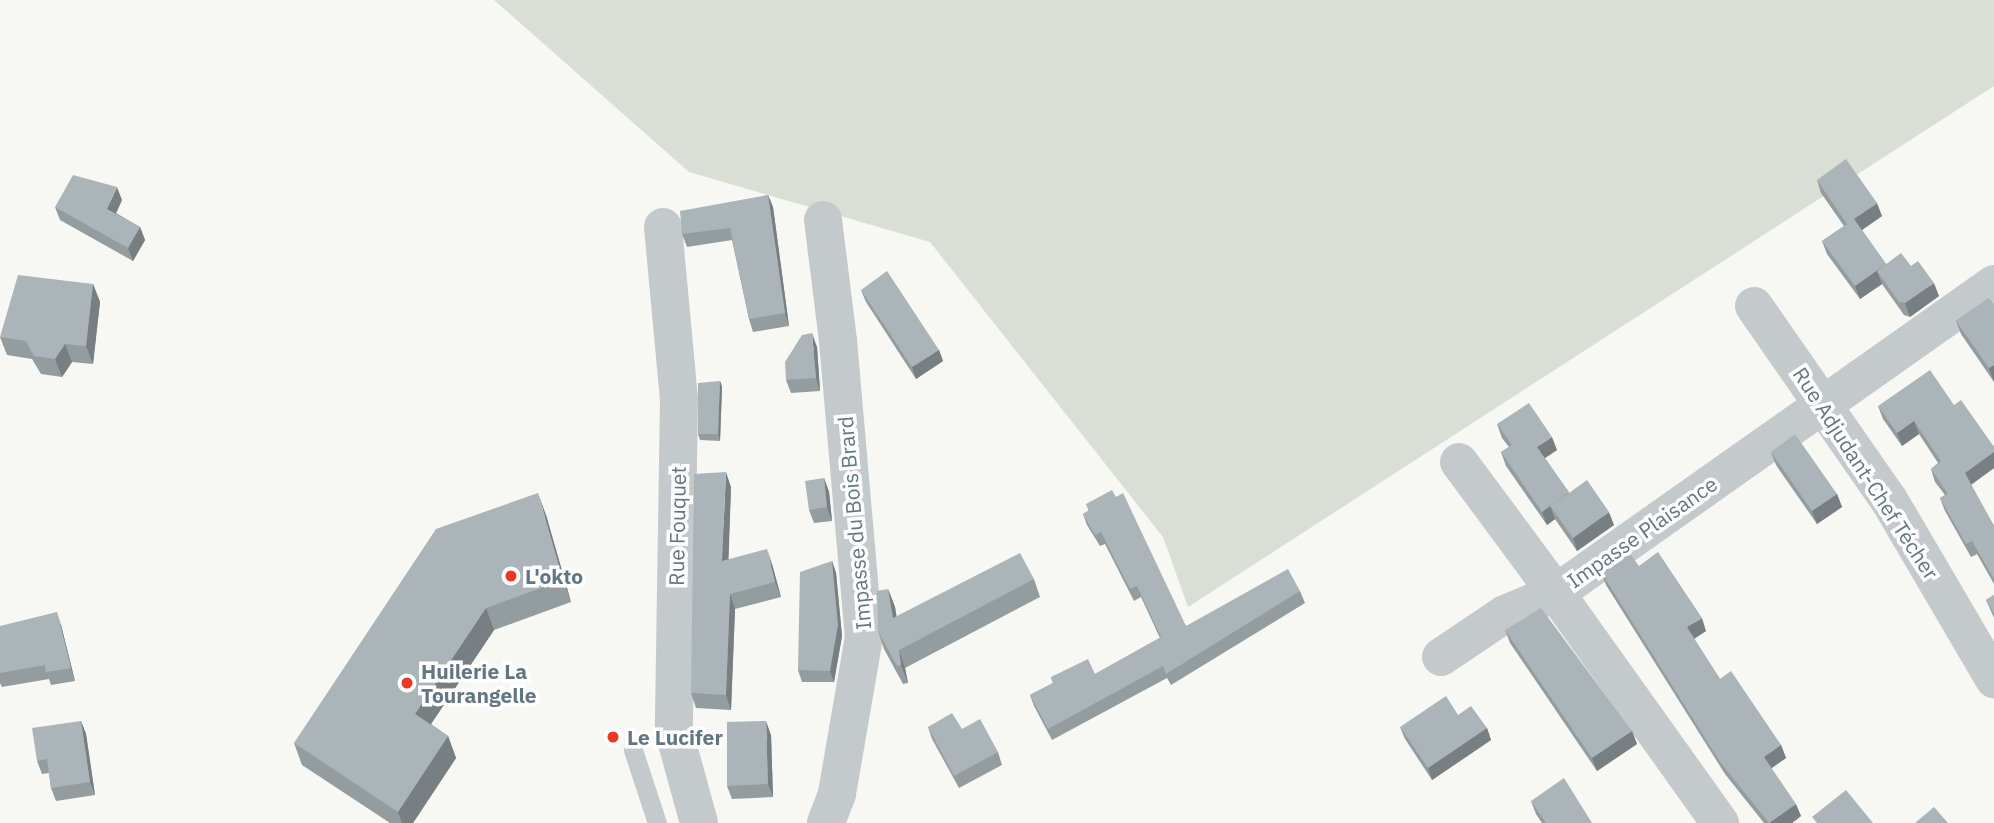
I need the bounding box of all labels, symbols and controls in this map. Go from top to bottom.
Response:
street label: Rue Adjudant-Chef Técher [1788,362,1944,584]
street label: Impasse du Bois Brard [832,415,876,631]
street label: Rue Fouquet [663,466,691,586]
street label: Impasse Plaisance [1562,471,1722,593]
place label: L'okto [525,563,583,589]
marker: L'okto [503,568,519,584]
place label: Huilerie La Tourangelle [421,658,537,708]
marker: Huilerie La Tourangelle [399,675,415,691]
place label: Le Lucifer [627,724,723,750]
marker: Le Lucifer [605,729,621,745]

